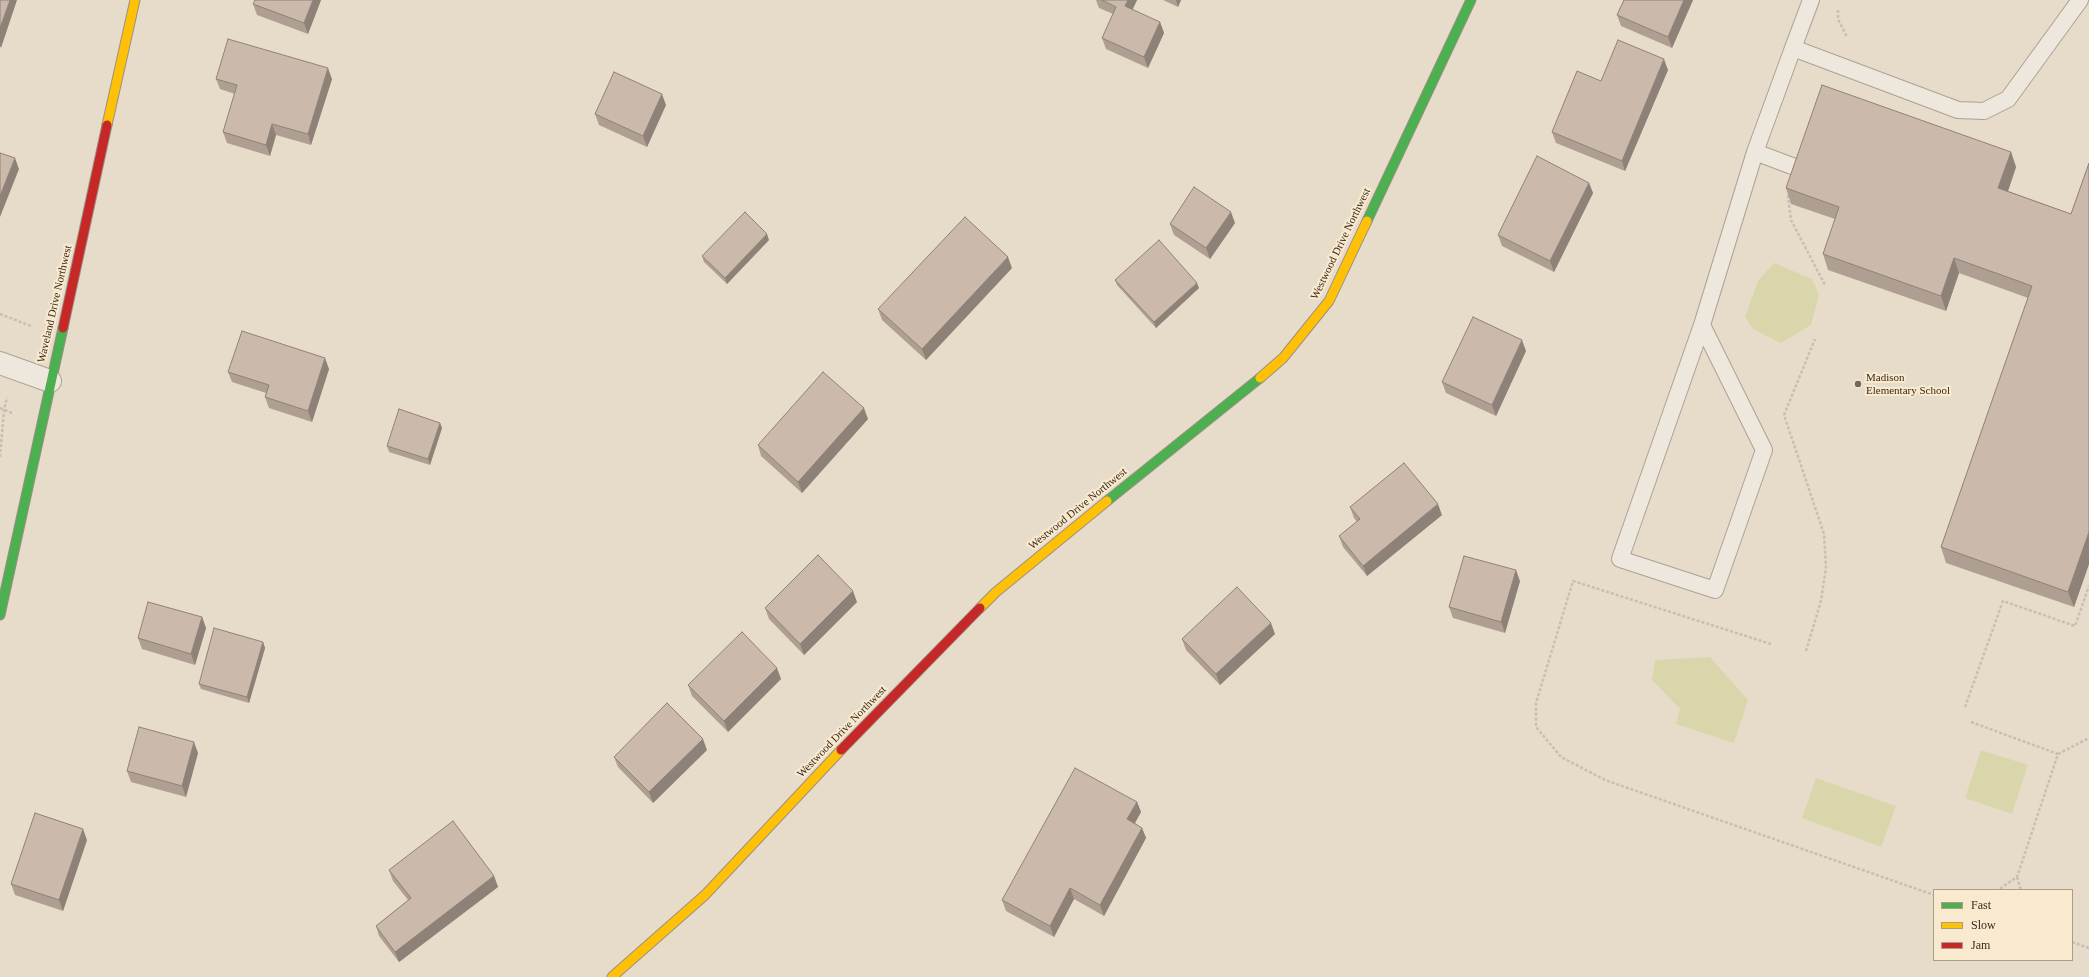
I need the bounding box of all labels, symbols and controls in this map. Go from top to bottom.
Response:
street label: Westwood Drive Northwest [1308,186,1374,302]
street label: Waveland Drive Northwest [35,244,75,364]
place label: Madison Elementary School [1866,371,1950,397]
marker: Madison Elementary School [1853,379,1863,389]
street label: Westwood Drive Northwest [1026,465,1130,553]
street label: Westwood Drive Northwest [795,683,889,781]
legend [1933,889,2073,961]
text: Fast [1971,898,1991,912]
text: Slow [1971,918,1996,932]
text: Jam [1971,938,1990,952]

